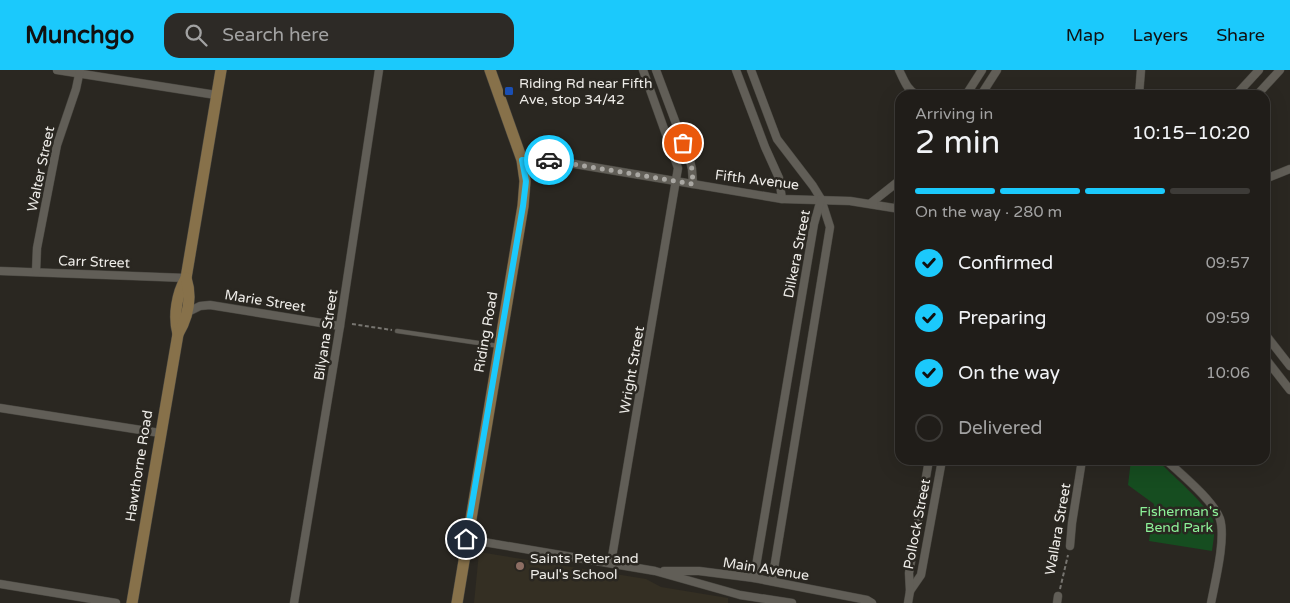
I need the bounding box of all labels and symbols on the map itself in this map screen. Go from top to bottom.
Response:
place label: Riding Rd near Fifth Ave, stop 34/42 [519,75,652,108]
marker: Riding Rd near Fifth Ave, stop 34/42 [503,85,515,97]
pin [662,122,704,164]
street label: Walter Street [24,124,59,213]
courier [524,135,574,185]
street label: Fifth Avenue [714,166,800,194]
street label: Dilkera Street [780,208,814,300]
street label: Carr Street [58,252,131,272]
street label: Marie Street [223,286,307,316]
street label: Bilyana Street [310,288,342,382]
street label: Riding Road [471,290,501,374]
street label: Wright Street [616,324,648,415]
street label: Hawthorne Road [122,409,156,523]
street label: Pollock Street [900,477,934,571]
street label: Wallara Street [1042,481,1075,576]
park label: Fisherman's Bend Park [1139,503,1219,536]
pin [445,518,487,560]
place label: Saints Peter and Paul's School [530,550,639,583]
street label: Main Avenue [722,554,810,584]
marker: Saints Peter and Paul's School [514,560,526,572]

